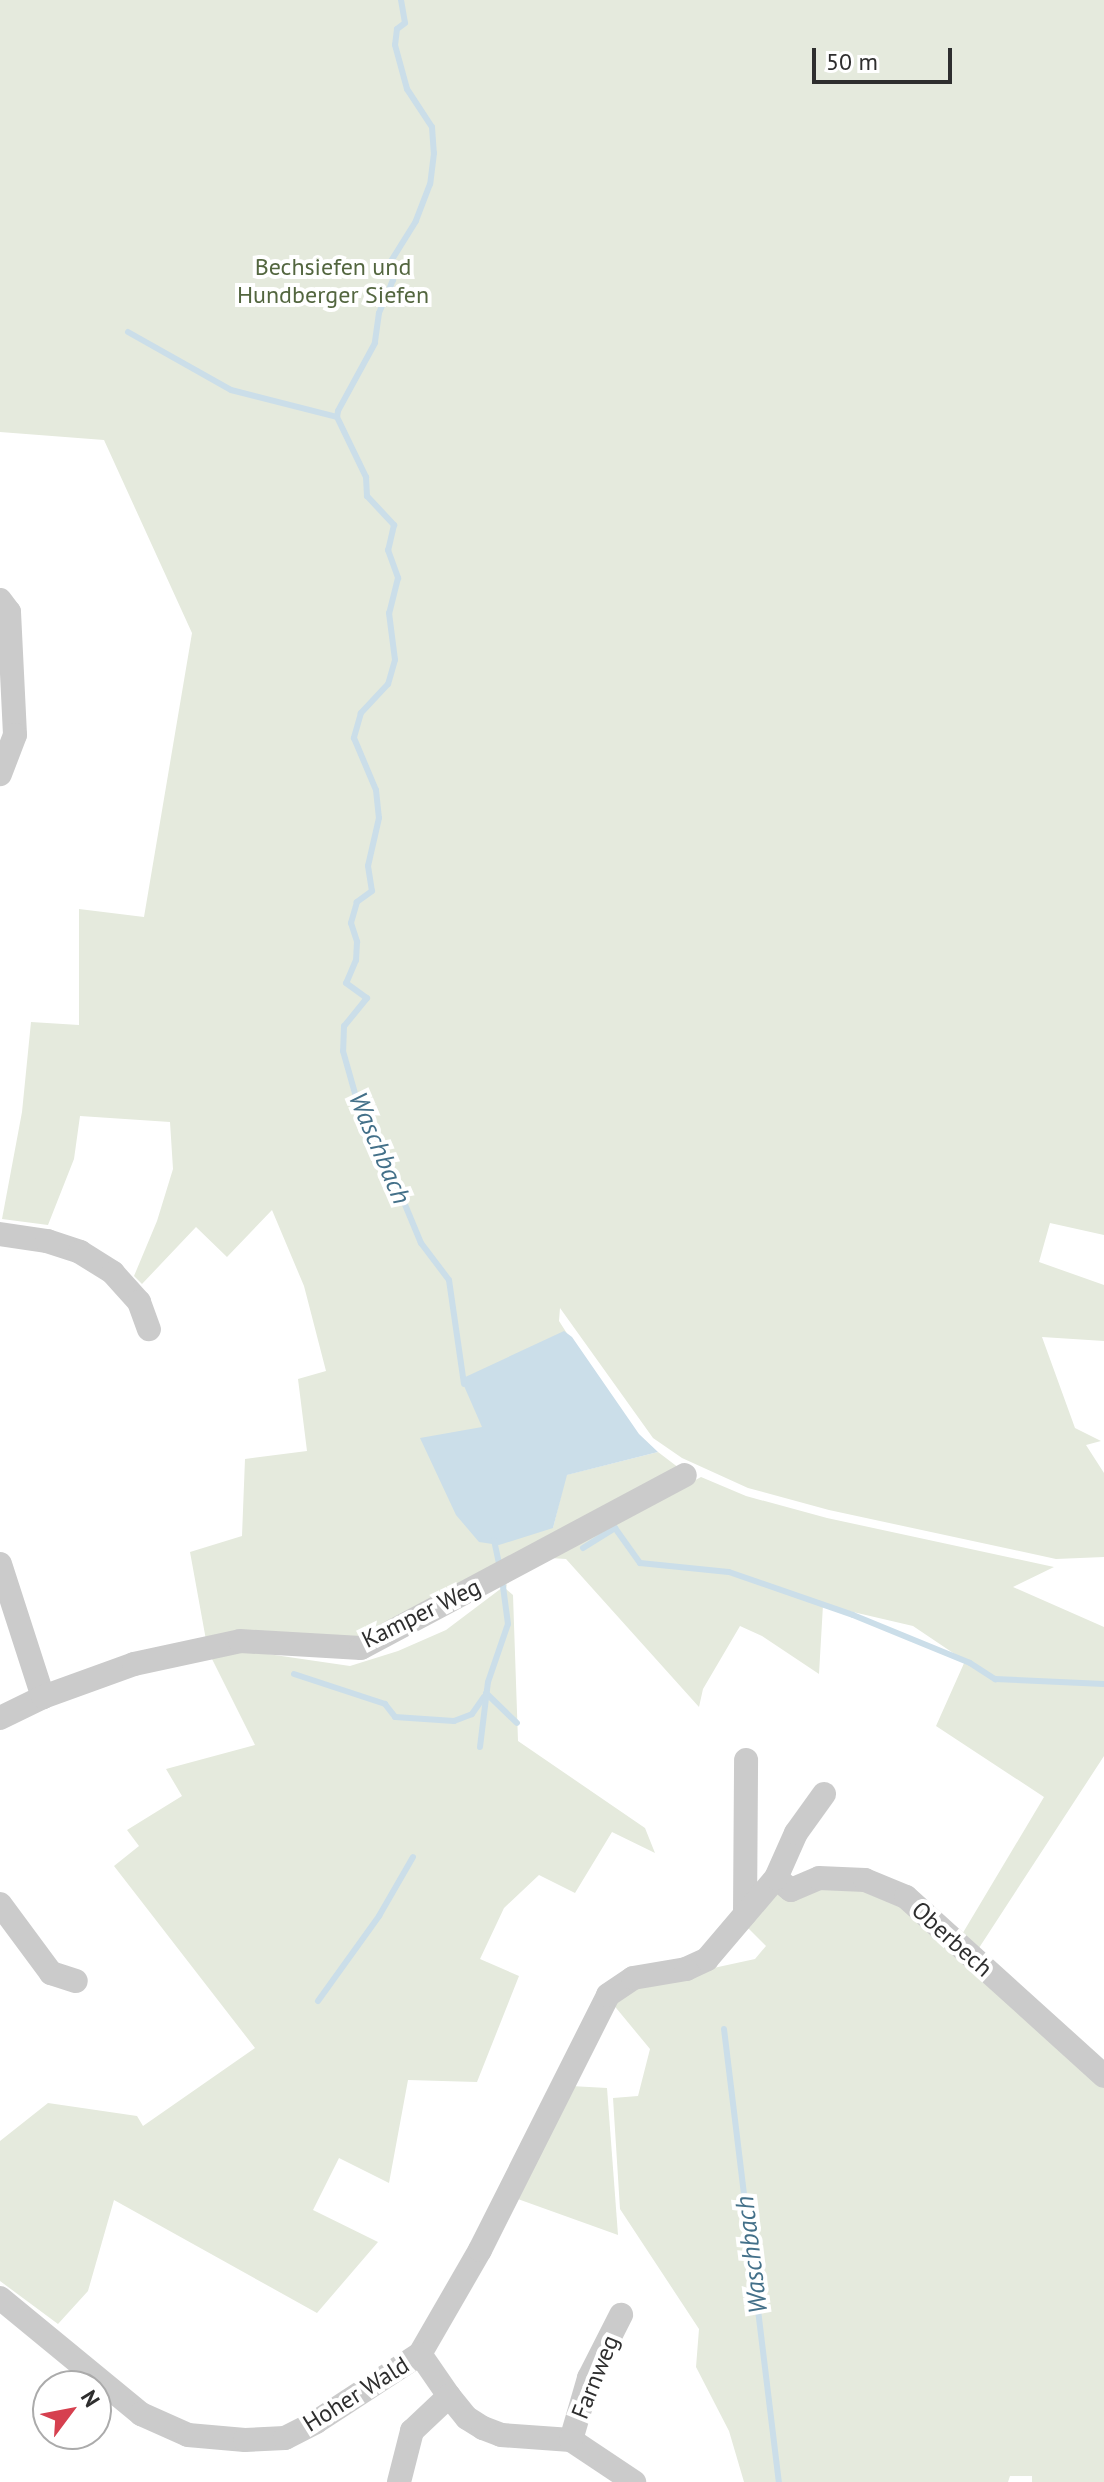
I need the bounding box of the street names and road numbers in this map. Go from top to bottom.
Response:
street label: Kamper Weg [357,1572,485,1654]
street label: Oberbech [906,1895,998,1983]
street label: Farnweg [565,2331,625,2423]
street label: Hoher Wald [298,2350,414,2438]

